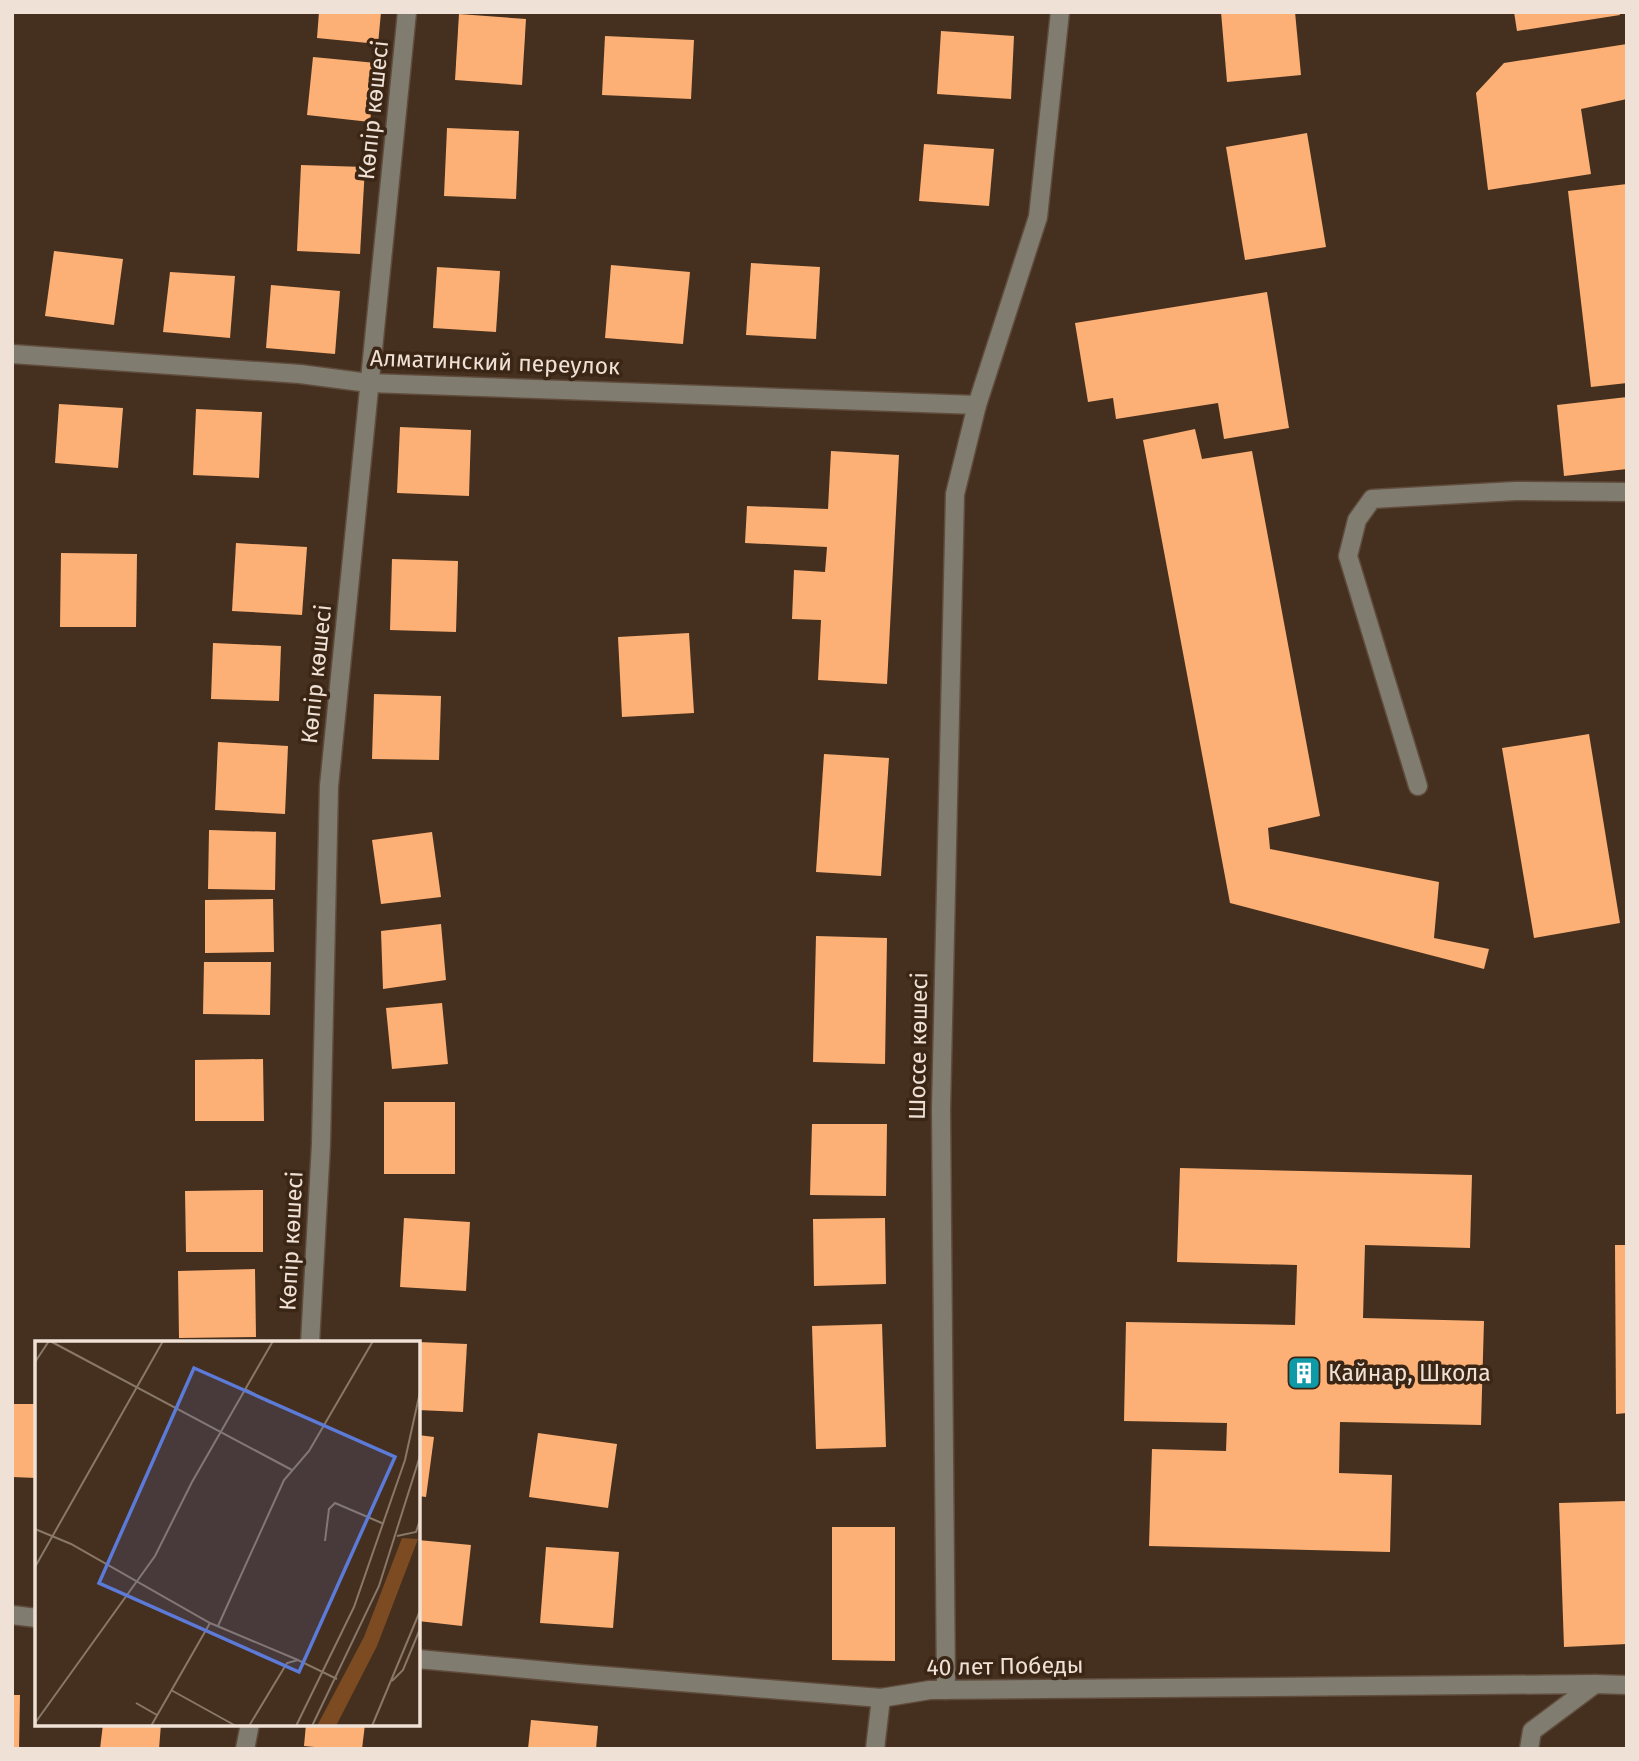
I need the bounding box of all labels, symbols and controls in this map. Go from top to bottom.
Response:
street label: Көпір көшесі [352,39,394,181]
street label: Алматинский переулок [369,344,621,380]
street label: Көпір көшесі [295,603,337,745]
street label: Шоссе көшесі [903,972,933,1120]
street label: Көпір көшесі [273,1170,309,1312]
inset map [35,1341,420,1726]
building icon: Кайнар, Школа [1285,1354,1323,1392]
place label: Кайнар, Школа [1328,1359,1491,1387]
street label: 40 лет Победы [926,1651,1084,1681]

